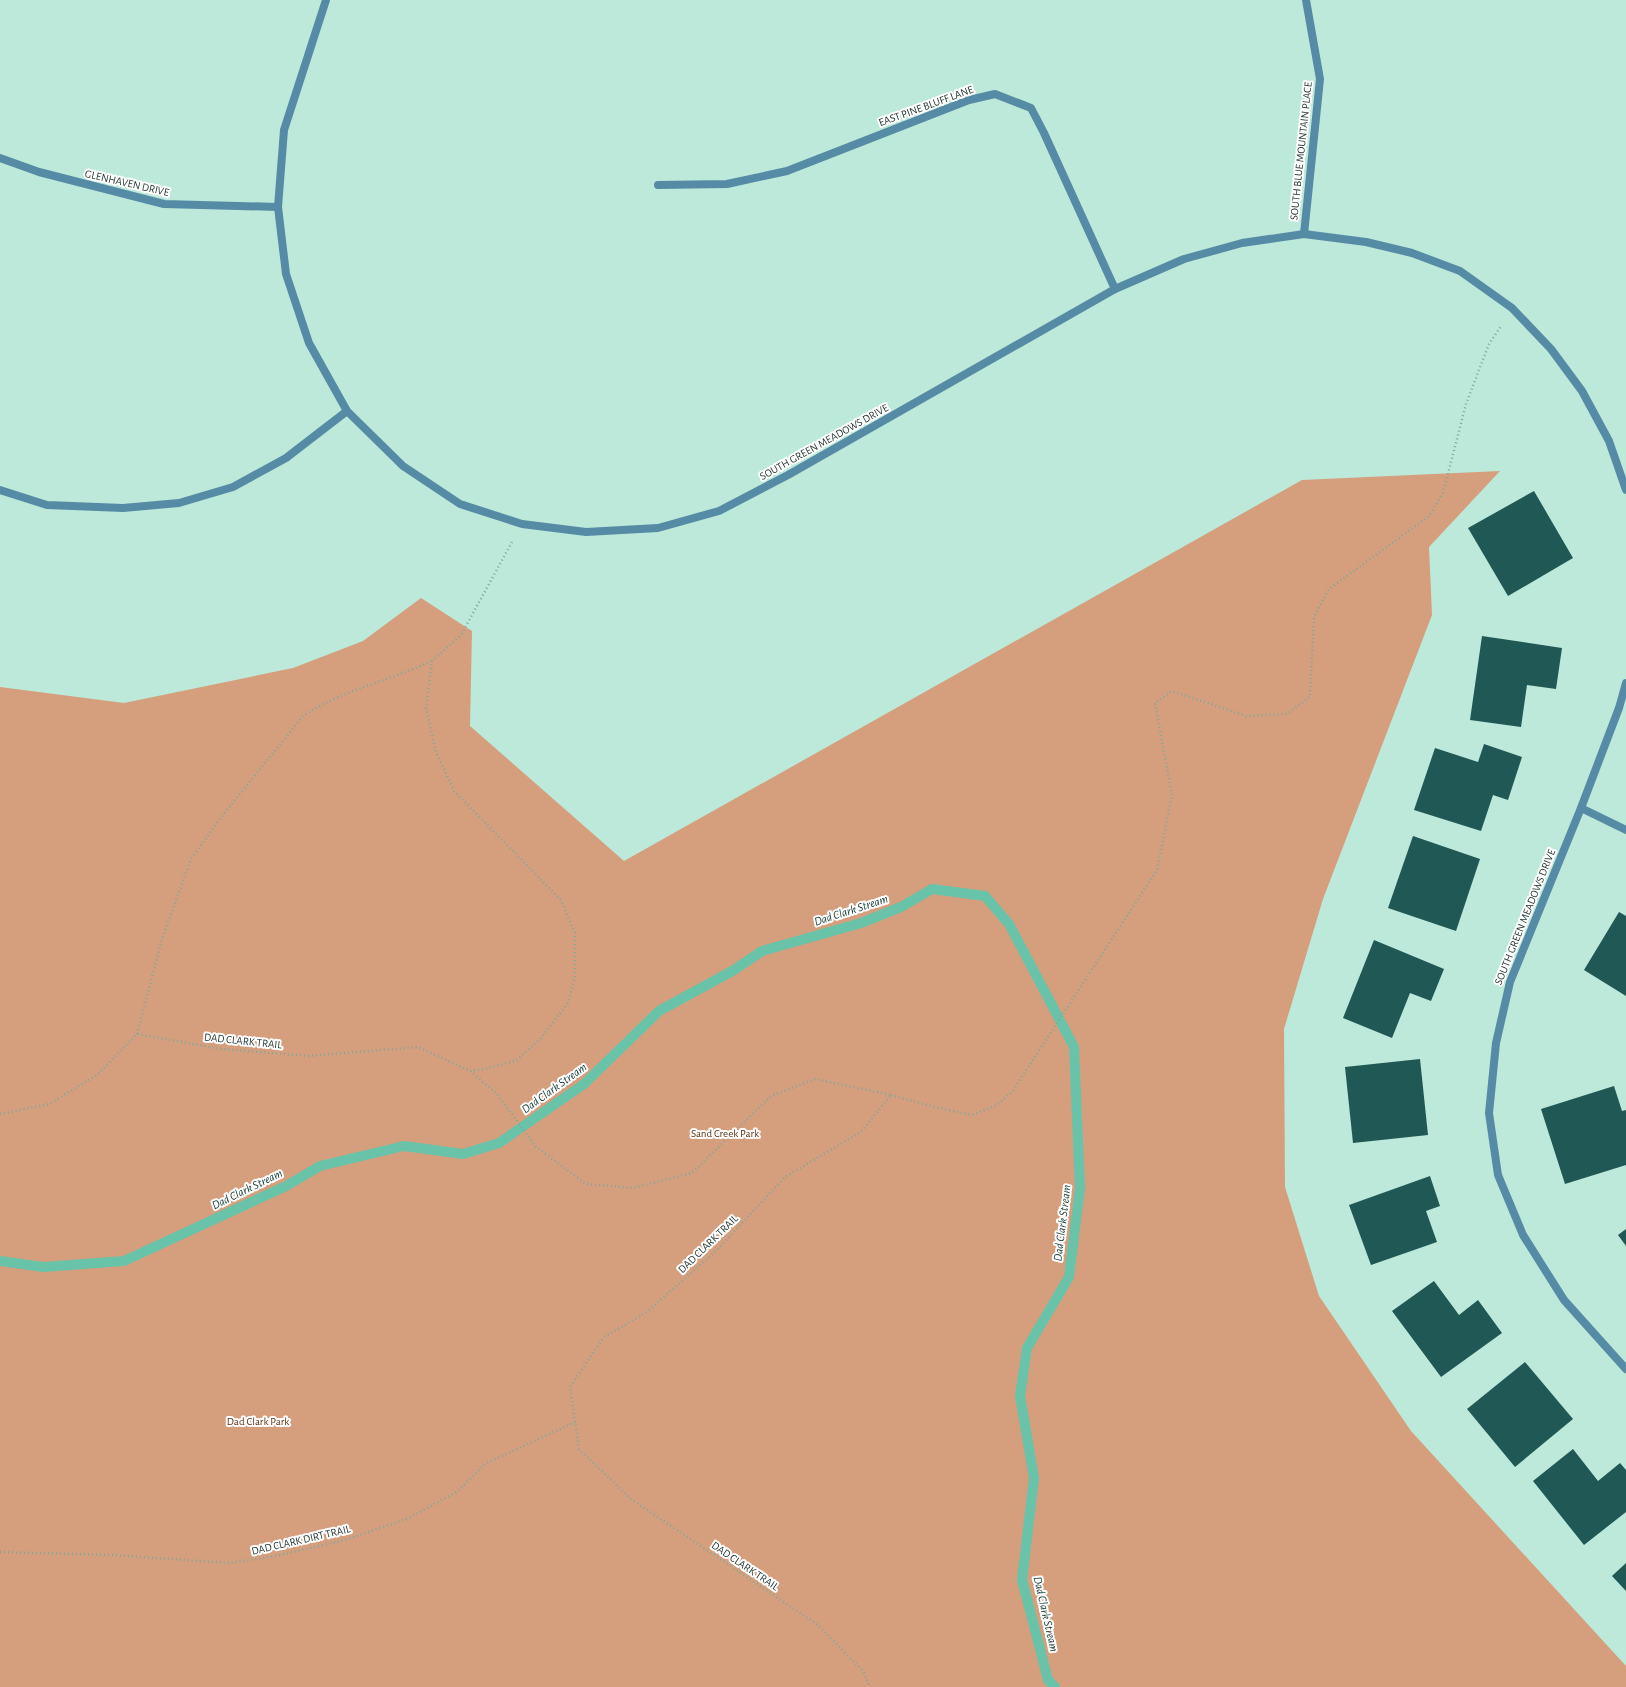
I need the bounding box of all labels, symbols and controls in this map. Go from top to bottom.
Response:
street label: SOUTH BLUE MOUNTAIN PLACE [1288,81,1314,221]
street label: EAST PINE BLUFF LANE [877,84,975,128]
street label: GLENHAVEN DRIVE [84,168,171,198]
street label: SOUTH GREEN MEADOWS DRIVE [758,402,891,482]
street label: SOUTH GREEN MEADOWS DRIVE [1493,847,1557,986]
water label: Dad Clark Stream [813,892,889,928]
street label: DAD CLARK TRAIL [204,1031,283,1051]
water label: Dad Clark Stream [519,1061,589,1115]
park label: Sand Creek Park [691,1128,759,1139]
water label: Dad Clark Stream [210,1167,284,1211]
water label: Dad Clark Stream [1051,1184,1073,1262]
street label: DAD CLARK TRAIL [676,1213,740,1275]
park label: Dad Clark Park [227,1416,289,1427]
street label: DAD CLARK DIRT TRAIL [250,1523,352,1557]
street label: DAD CLARK TRAIL [710,1540,781,1593]
water label: Dad Clark Stream [1032,1575,1060,1653]

